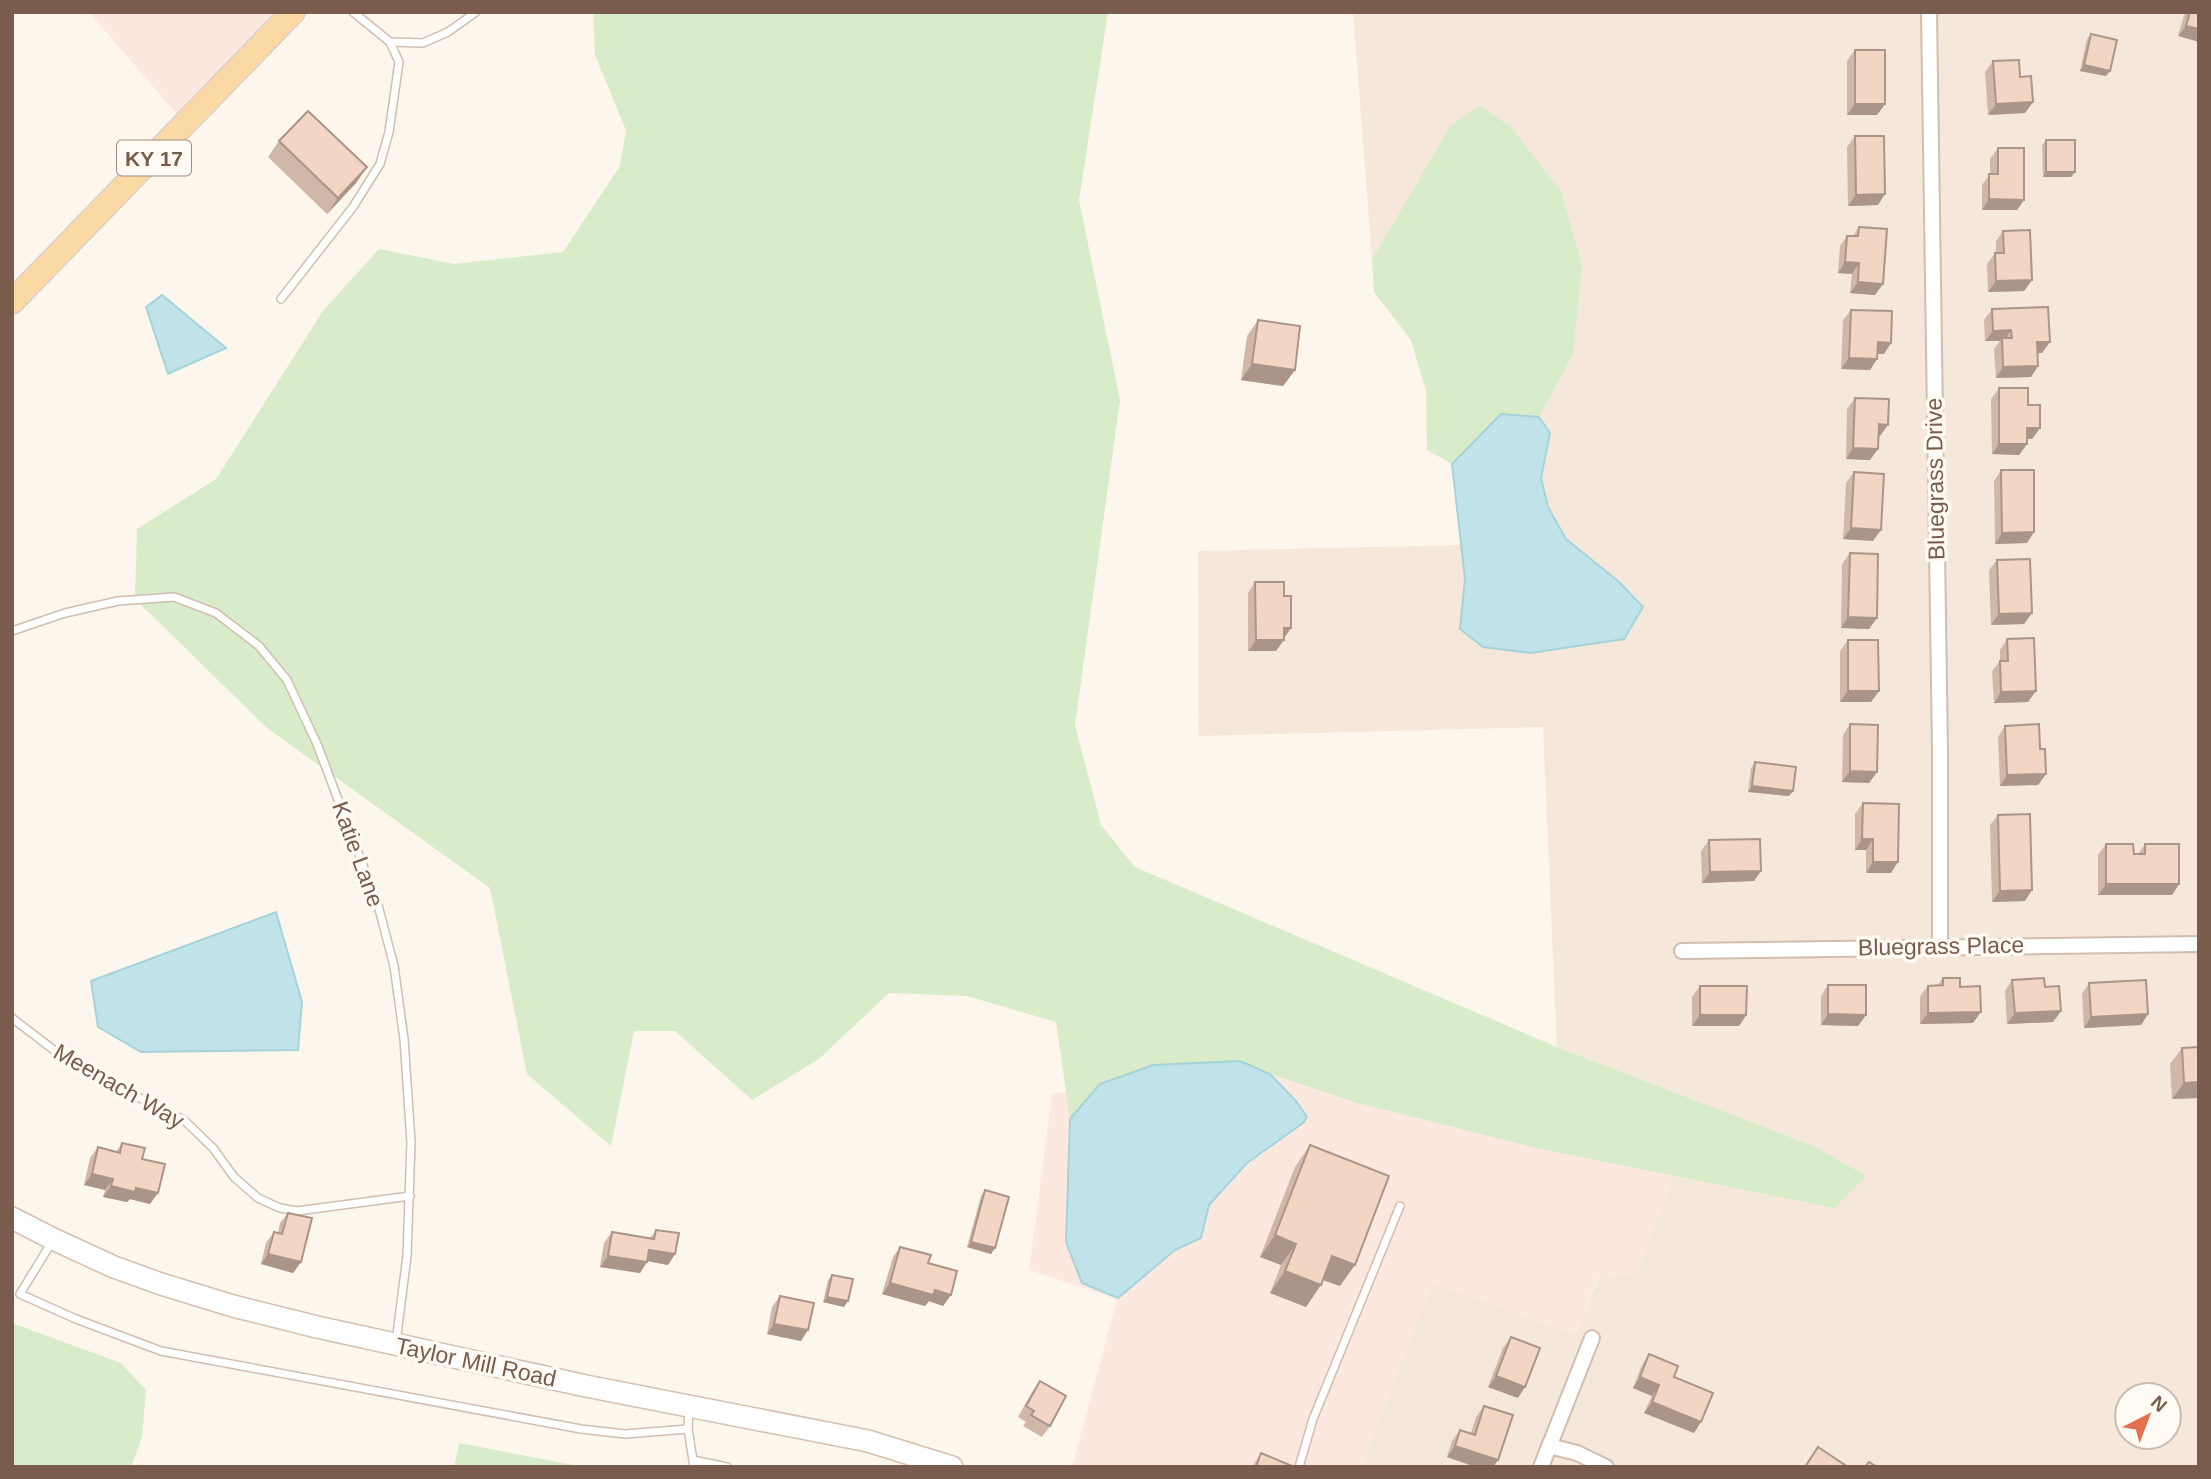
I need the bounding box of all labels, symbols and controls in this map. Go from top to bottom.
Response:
road number: KY 17 [117,140,191,176]
street label: Bluegrass Drive [1921,398,1949,560]
street label: Katie Lane [327,798,389,910]
street label: Bluegrass Place [1858,932,2024,960]
street label: Meenach Way [49,1038,189,1134]
street label: Taylor Mill Road [393,1332,559,1392]
north arrow [2113,1381,2183,1451]
text: N [2147,1391,2171,1416]

